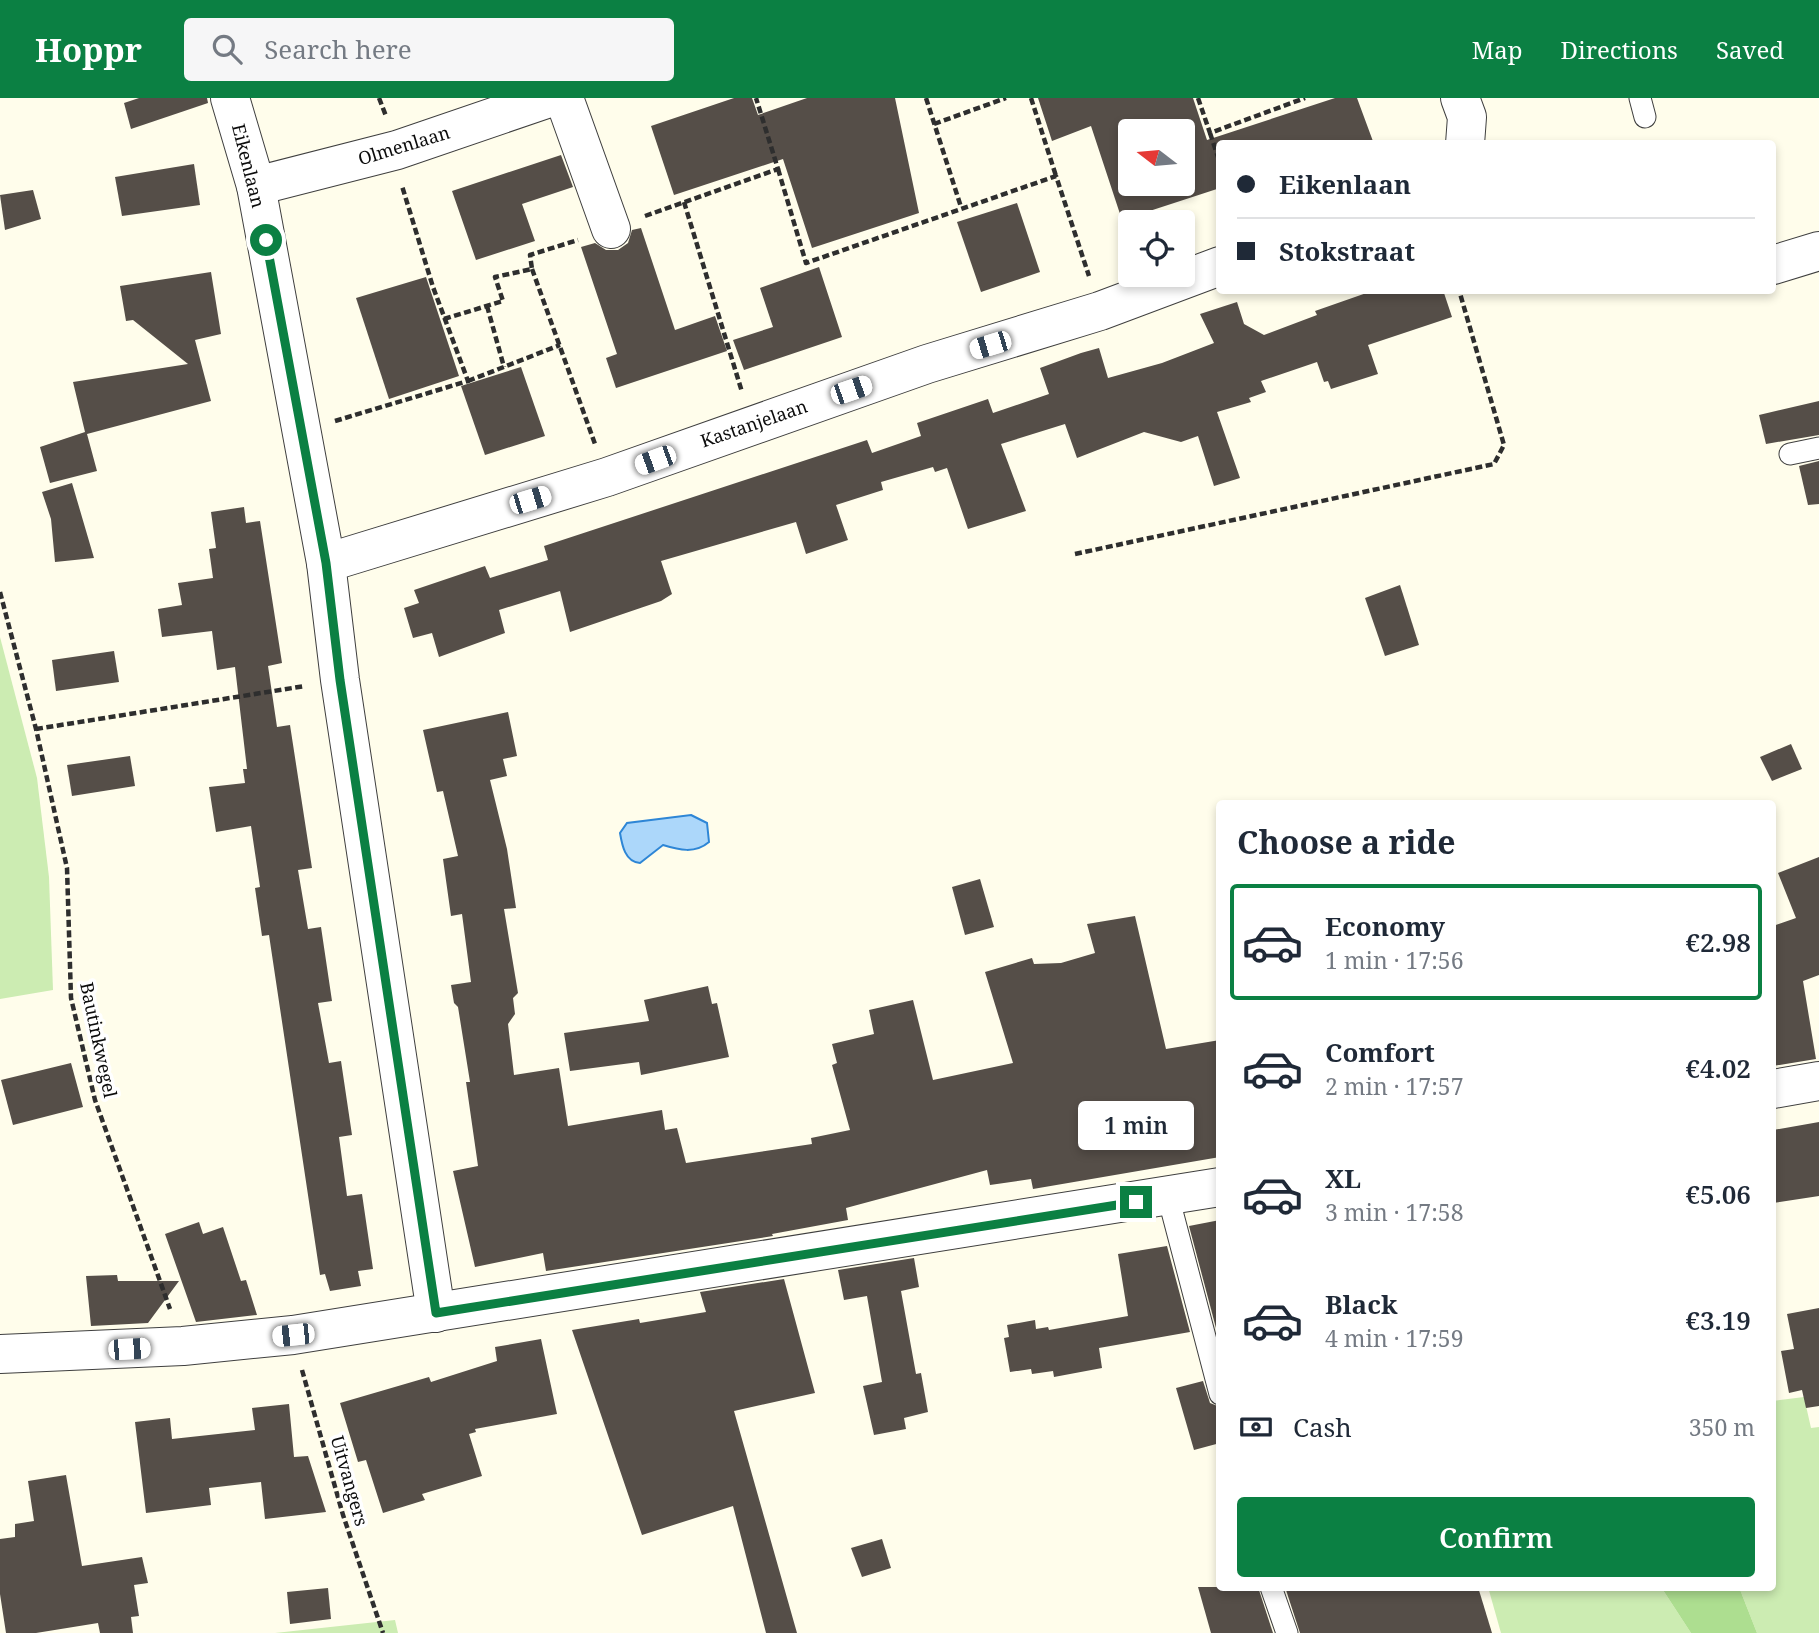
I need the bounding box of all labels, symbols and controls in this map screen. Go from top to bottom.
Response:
search box [184,18,674,81]
text: Hoppr [35,27,142,72]
icon: search [208,30,246,68]
text: Search here [264,31,412,67]
text: Map [1472,33,1523,66]
text: Directions [1561,33,1678,66]
text: Saved [1716,33,1784,66]
north arrow [1118,119,1195,196]
map controls [1118,119,1195,287]
street label: Olmenlaan [355,120,453,170]
street label: Eikenlaan [227,121,271,211]
text: Eikenlaan [1279,166,1411,202]
button: locate [1118,210,1195,287]
route start [250,224,282,256]
text: Stokstraat [1279,233,1415,269]
car [967,329,1014,361]
car [828,373,875,407]
street label: Kastanjelaan [697,393,811,453]
car [632,443,679,477]
car [507,484,554,516]
text: Choose a ride [1237,820,1456,863]
text: Economy [1325,908,1445,944]
icon: car [1241,911,1304,974]
text: €2.98 [1685,924,1751,960]
text: 1 min · 17:56 [1325,944,1463,976]
street label: Bautinkwegel [75,980,123,1100]
text: Comfort [1325,1034,1435,1070]
icon: car [1241,1037,1304,1100]
text: €4.02 [1685,1050,1751,1086]
text: 2 min · 17:57 [1325,1070,1463,1102]
callout: 1 min [1078,1100,1194,1150]
text: 1 min [1104,1109,1168,1141]
text: XL [1325,1160,1361,1196]
icon: car [1241,1163,1304,1226]
text: €5.06 [1685,1176,1751,1212]
route end [1120,1186,1152,1218]
text: 3 min · 17:58 [1325,1196,1463,1228]
text: Black [1325,1286,1398,1322]
icon: car [1241,1289,1304,1352]
text: €3.19 [1685,1302,1751,1338]
car [272,1322,315,1348]
text: 4 min · 17:59 [1325,1322,1463,1354]
car [108,1337,151,1361]
icon: cash [1237,1408,1275,1446]
text: Cash [1293,1409,1352,1445]
text: 350 m [1689,1411,1755,1443]
street label: Uitvangers [326,1433,374,1529]
button: Confirm [1237,1497,1755,1577]

